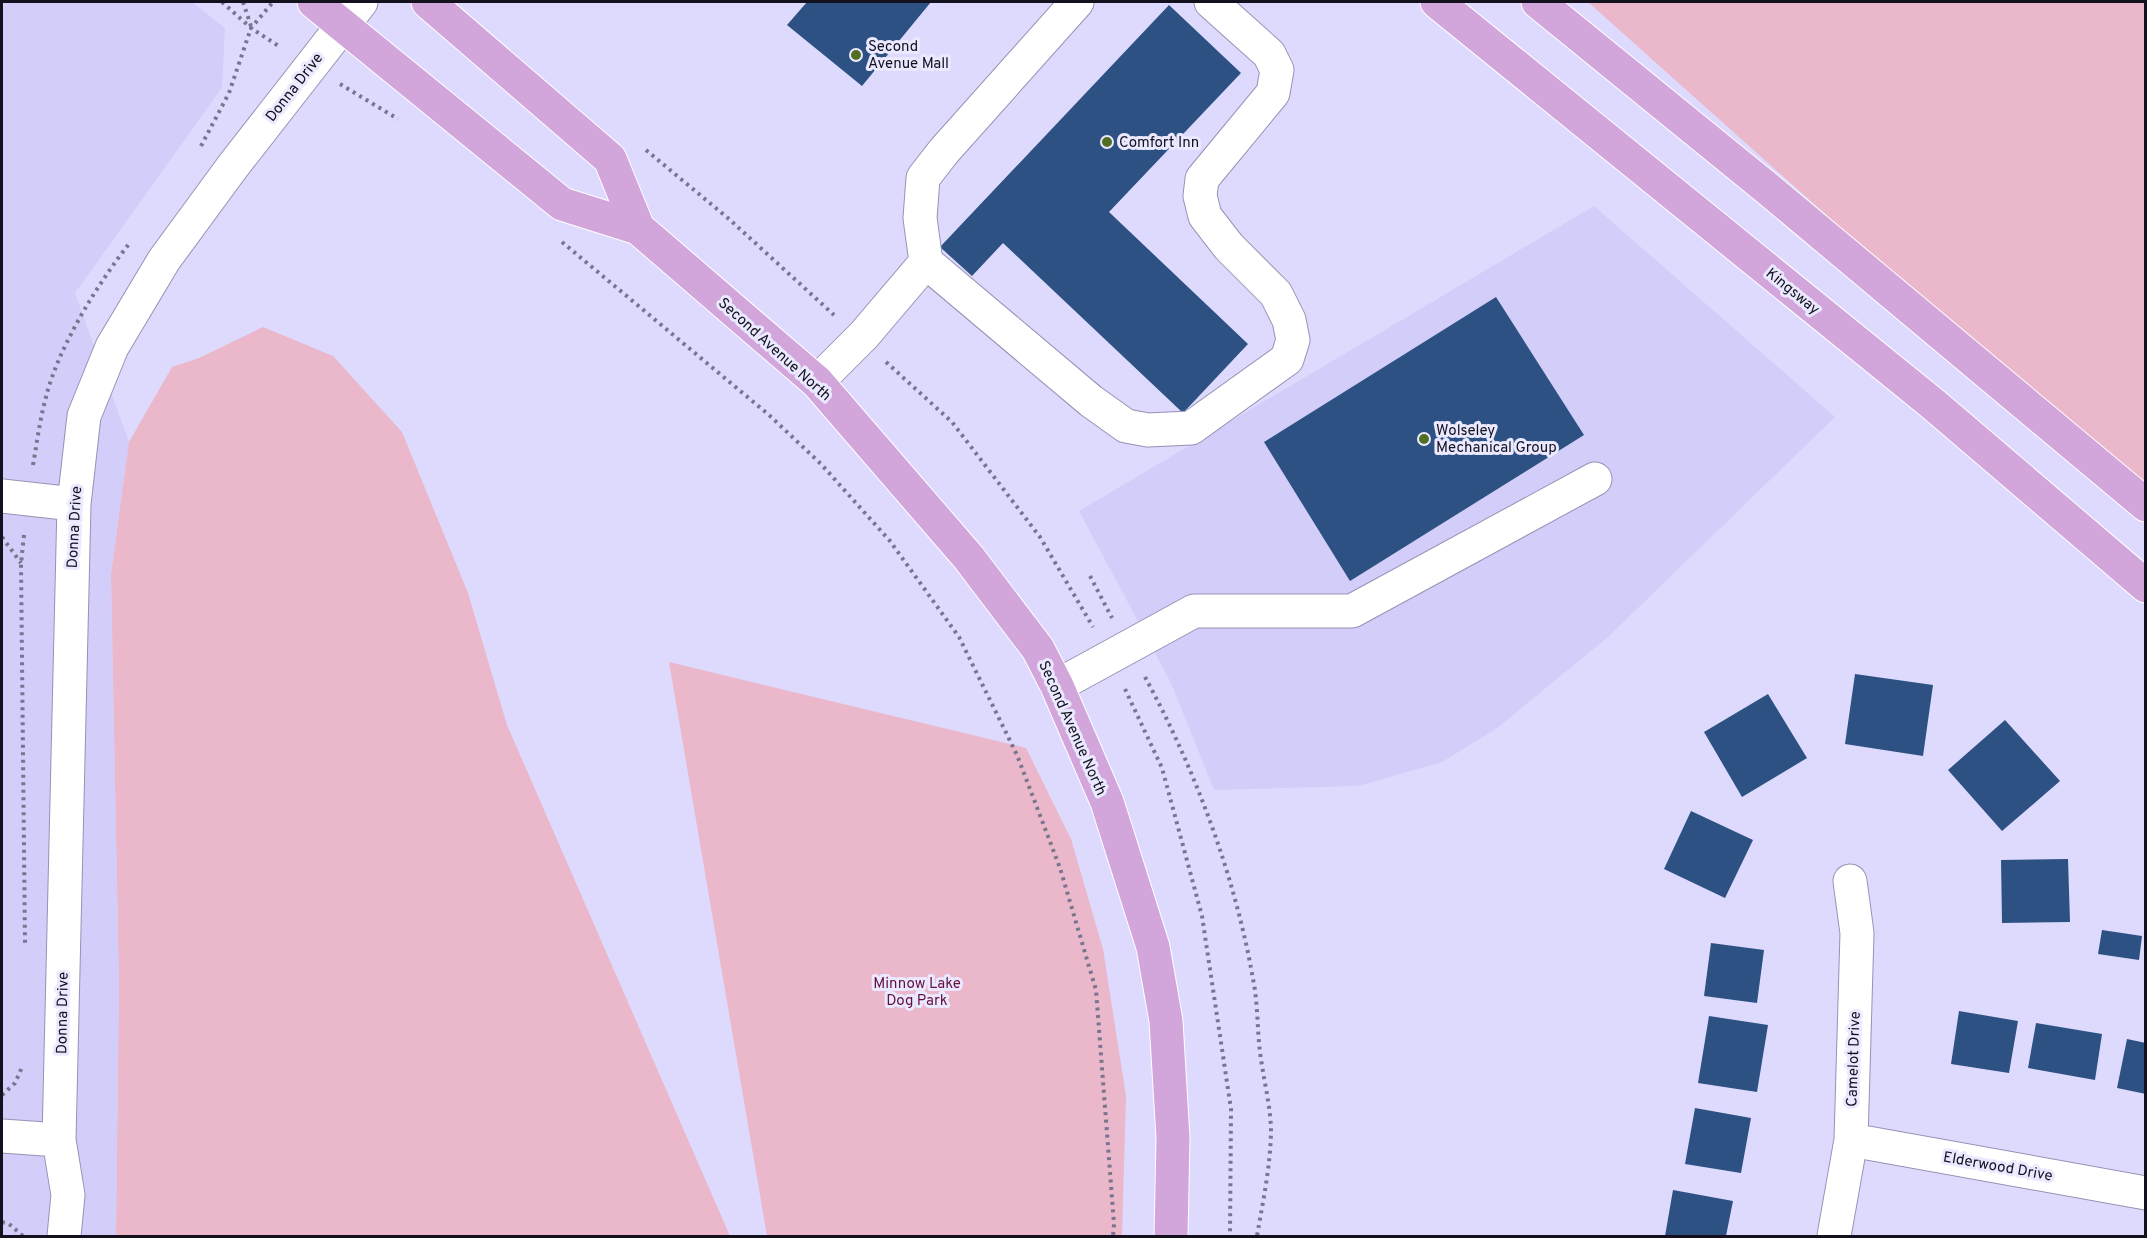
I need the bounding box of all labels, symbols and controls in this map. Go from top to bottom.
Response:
place label: Second Avenue Mall [868,38,949,74]
marker: Second Avenue Mall [849,48,863,62]
street label: Donna Drive [262,50,328,126]
place label: Comfort Inn [1119,134,1199,153]
marker: Comfort Inn [1100,135,1114,149]
street label: Kingsway [1761,265,1823,320]
street label: Second Avenue North [714,294,834,406]
place label: Wolseley Mechanical Group [1436,422,1557,458]
marker: Wolseley Mechanical Group [1417,432,1431,446]
street label: Donna Drive [64,485,87,569]
street label: Second Avenue North [1033,658,1110,799]
street label: Donna Drive [53,972,74,1054]
park label: Minnow Lake Dog Park [873,975,961,1011]
street label: Camelot Drive [1843,1011,1866,1107]
street label: Elderwood Drive [1942,1149,2054,1186]

